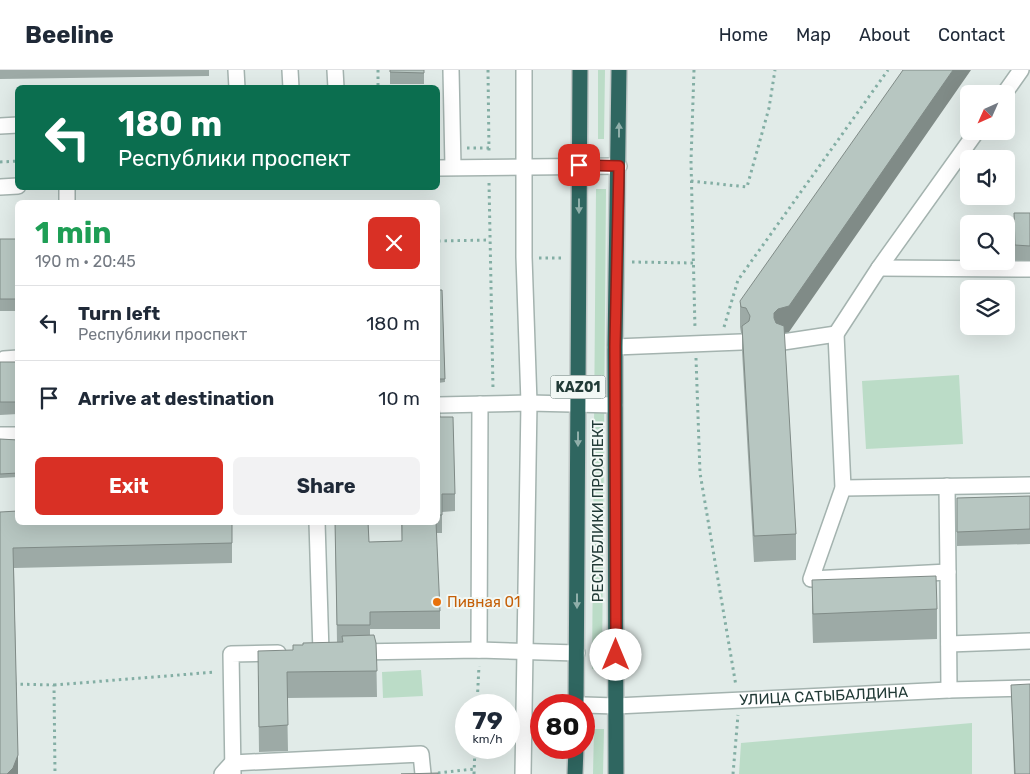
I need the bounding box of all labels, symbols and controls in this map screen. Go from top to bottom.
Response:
text: Beeline [25,21,114,49]
text: Home [719,24,768,46]
text: Map [796,24,831,46]
text: About [859,24,910,46]
text: Contact [938,24,1005,46]
north arrow [960,85,1015,140]
map controls [960,85,1015,335]
text: 180 m [118,103,222,145]
icon: left [35,105,100,170]
one-way arrow [615,122,623,138]
pin [558,144,600,186]
text: Республики проспект [118,145,351,172]
button: sound [960,150,1015,205]
icon: arrive [565,151,593,179]
one-way arrow [575,198,583,214]
text: 1 min [35,215,112,251]
button: search [960,215,1015,270]
button: close [368,217,420,269]
text: 190 m · 20:45 [35,252,136,271]
button: layers [960,280,1015,335]
text: Turn left [78,302,160,325]
icon: left [35,309,63,337]
text: 180 m [366,312,420,335]
text: Республики проспект [78,325,247,344]
road number: KАZ01 [550,376,606,398]
icon: arrive [35,384,63,412]
text: Arrive at destination [78,387,274,410]
text: 10 m [378,387,420,410]
street label: РЕСПУБЛИКИ ПРОСПЕКТ [589,419,607,602]
one-way arrow [574,431,582,447]
button: Exit [35,457,223,515]
button: Share [233,457,420,515]
place label: Пивная 01 [447,593,520,611]
one-way arrow [573,593,581,609]
marker: Пивная 01 [431,596,443,608]
position arrow [589,628,641,680]
street label: УЛИЦА САТЫБАЛДИНА [739,683,908,709]
speed limit sign: 80 [530,694,595,759]
text: 79 [472,706,503,735]
text: km/h [473,732,502,746]

